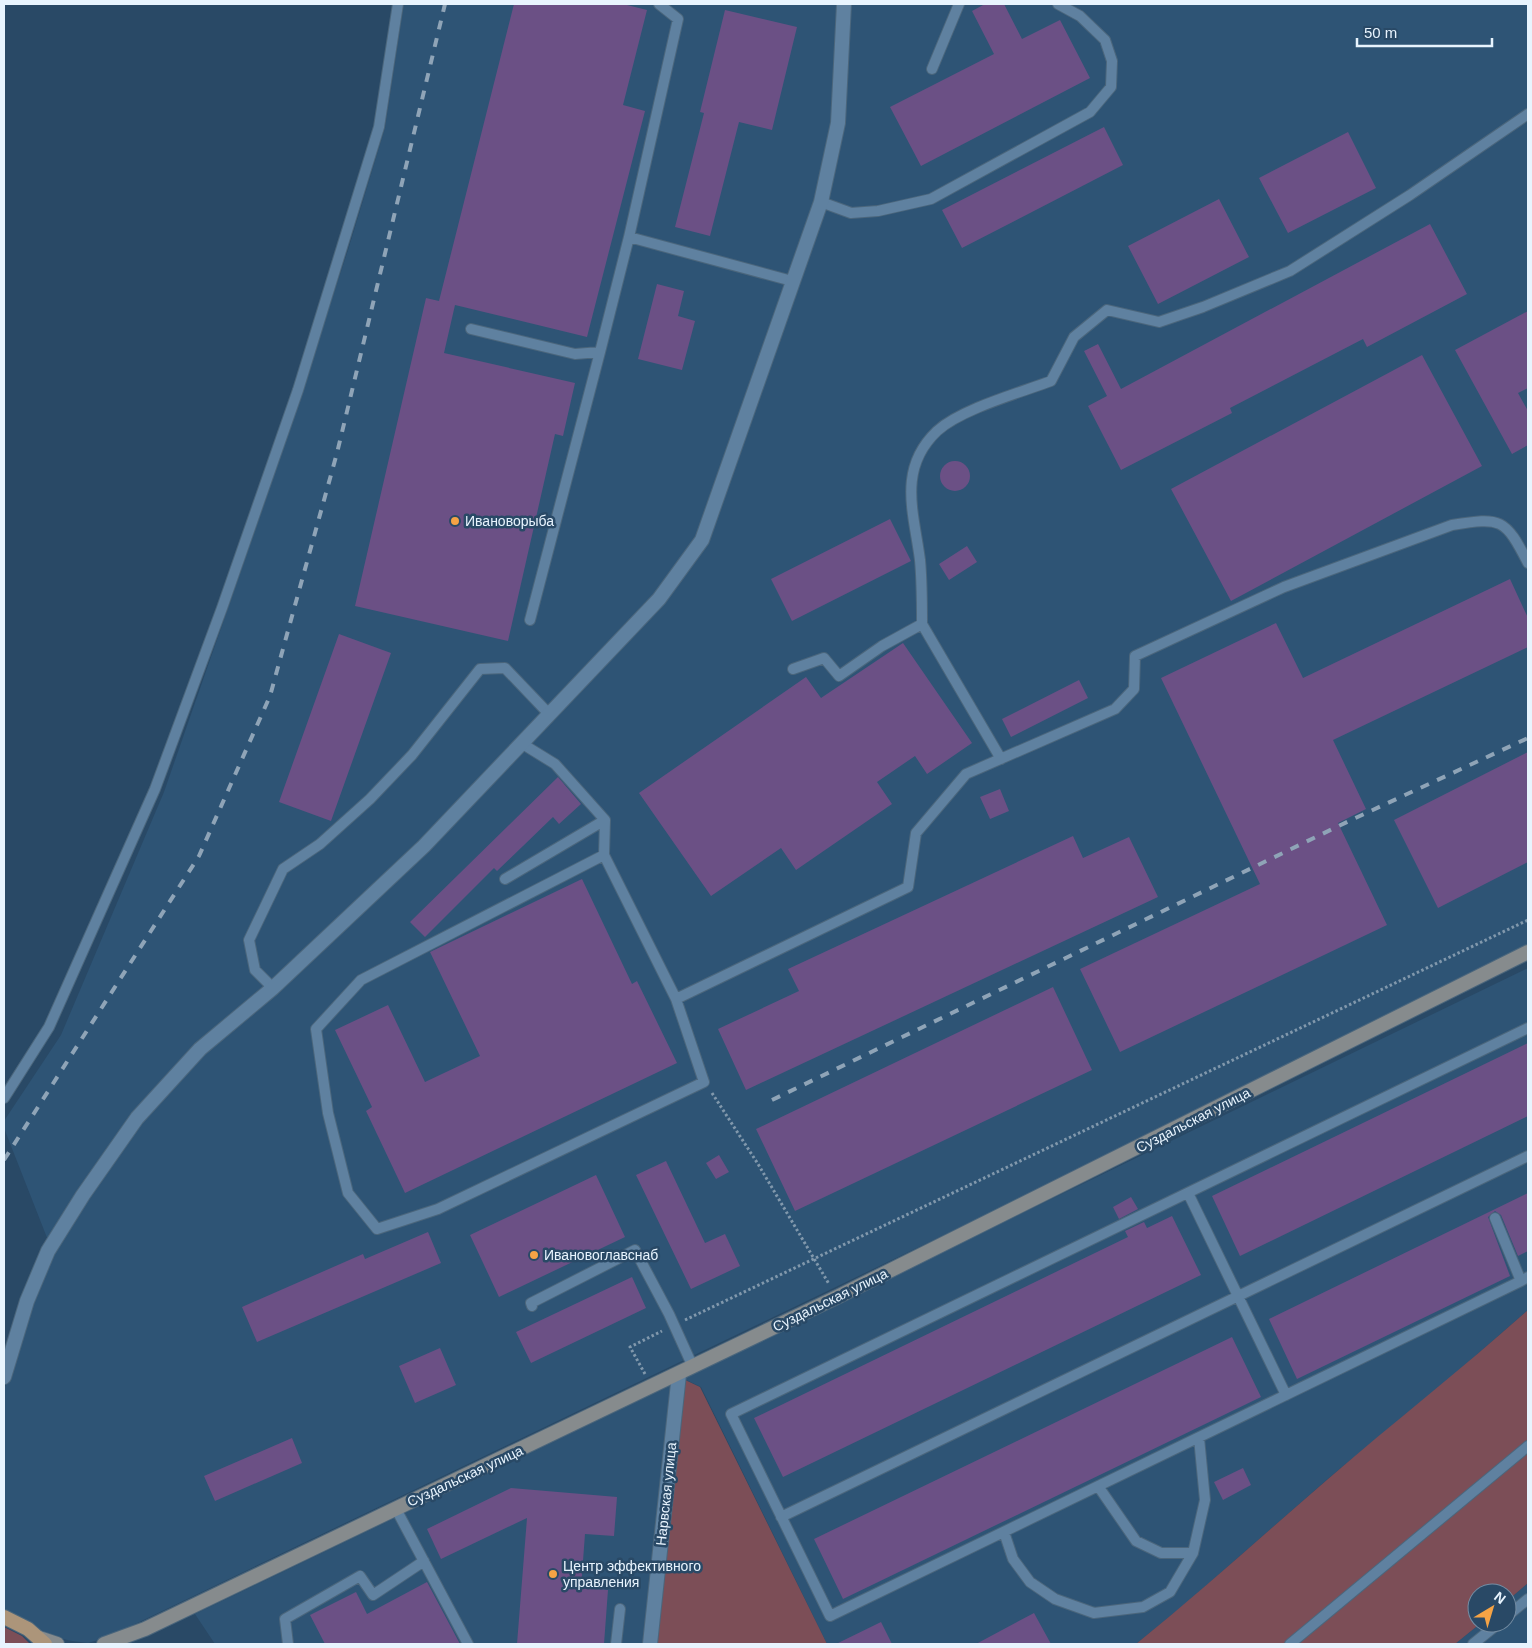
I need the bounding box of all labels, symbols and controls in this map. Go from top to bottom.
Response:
scale bar [1357,15,1492,47]
text: 50 m [1364,24,1397,41]
place label: Ивановорыба [465,513,554,529]
marker: Ивановорыба [449,515,461,527]
street label: Суздальская улица [1133,1084,1253,1156]
place label: Ивановоглавснаб [544,1247,658,1263]
marker: Ивановоглавснаб [528,1249,540,1261]
street label: Суздальская улица [770,1265,890,1335]
street label: Нарвская улица [653,1441,679,1547]
street label: Суздальская улица [405,1442,526,1510]
place label: Центр эффективного управления [563,1558,701,1590]
marker: Центр эффективного управления [547,1568,559,1580]
north arrow [1467,1583,1517,1633]
text: N [1491,1588,1509,1607]

